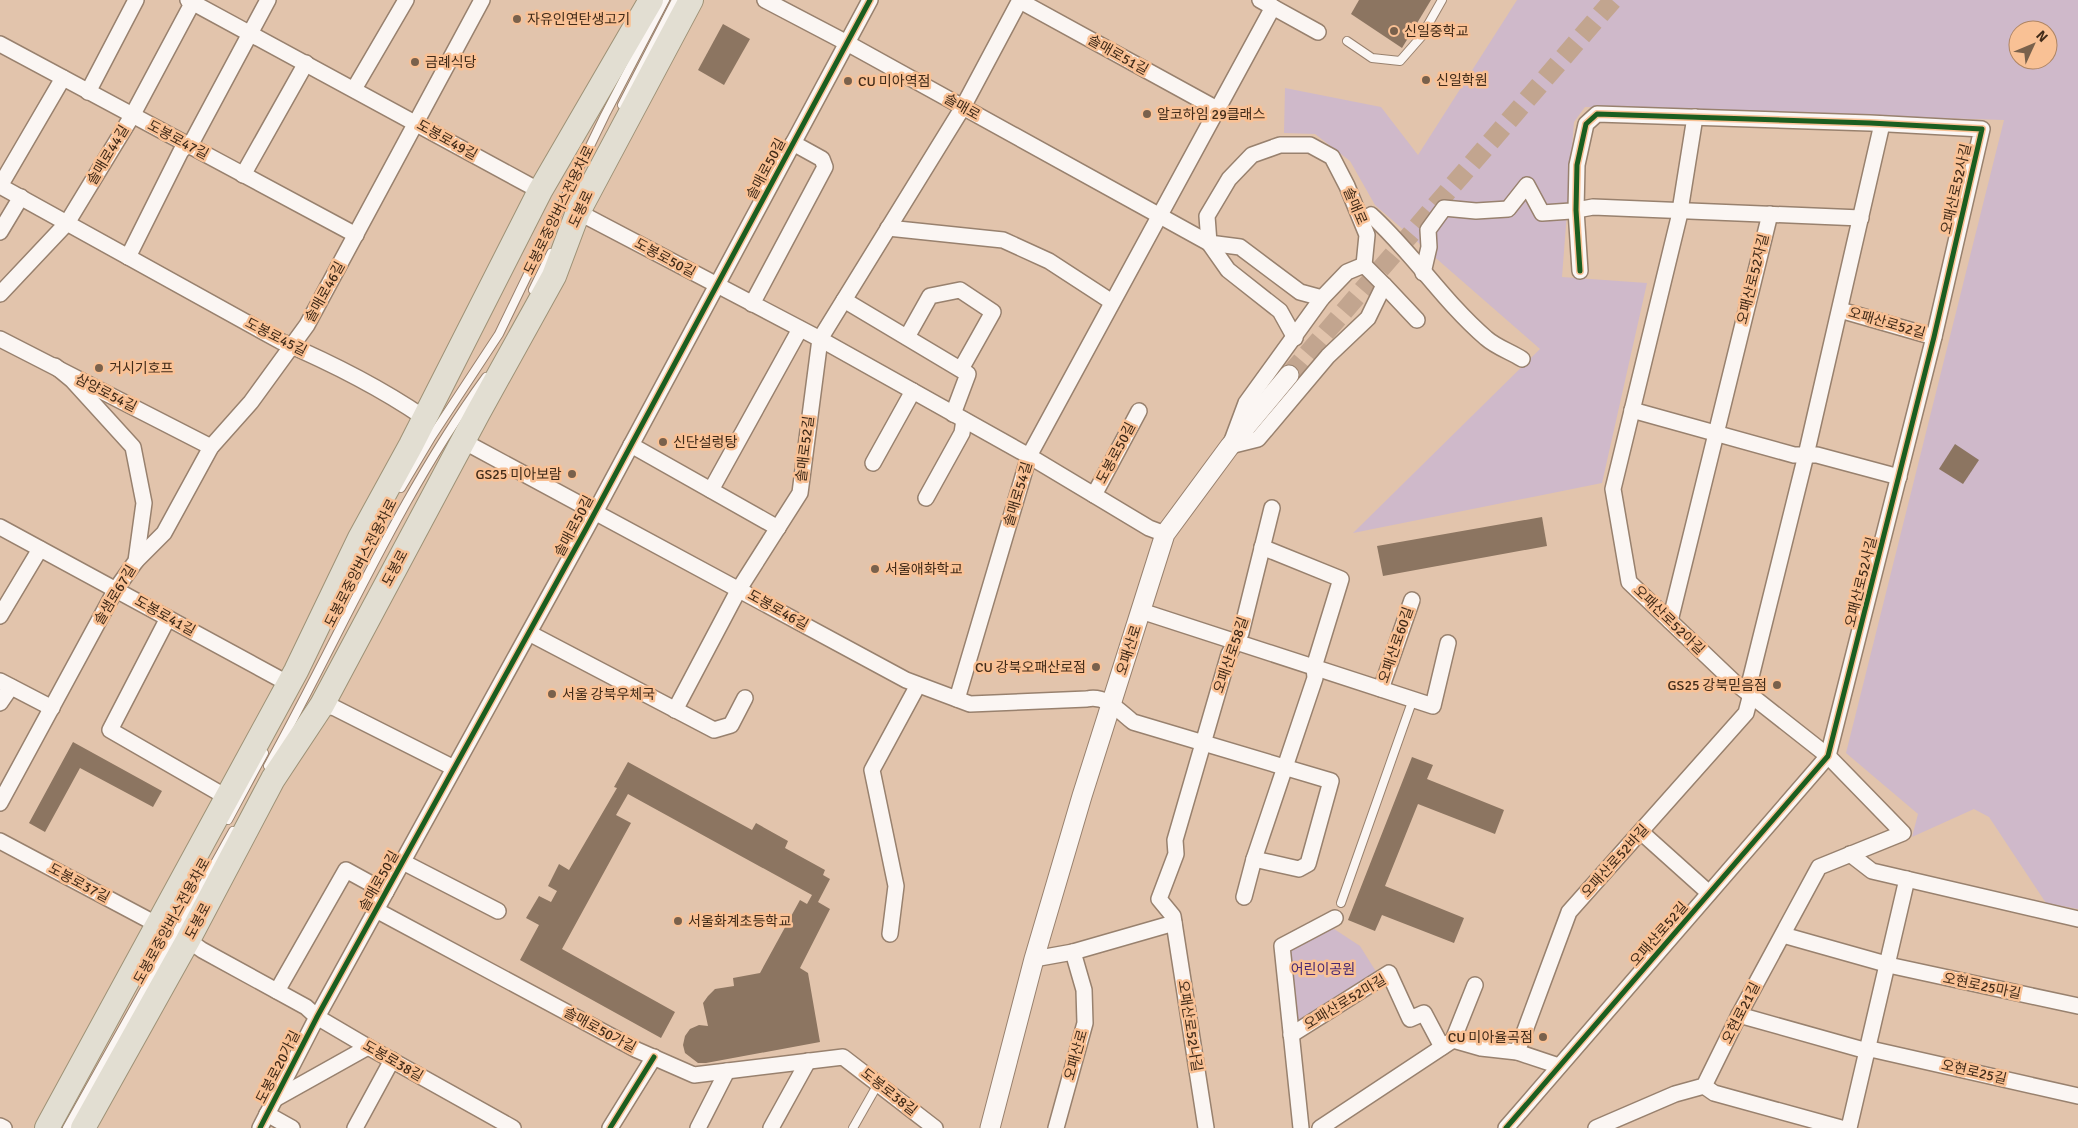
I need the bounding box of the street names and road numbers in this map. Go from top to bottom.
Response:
street label: 솔매로51길 [1085,31,1151,79]
street label: 솔매로 [941,90,983,124]
street label: 도봉로49길 [414,116,480,164]
street label: 도봉로47길 [145,117,211,163]
street label: 솔매로44길 [84,122,132,188]
street label: 솔매로50길 [743,136,789,202]
street label: 도봉로중앙버스전용차로 [520,142,598,277]
street label: 오패산로52사길 [1937,142,1975,236]
street label: 솔매로 [1340,185,1370,227]
street label: 도봉로 [565,188,597,230]
street label: 오패산로52자길 [1734,232,1772,326]
street label: 도봉로50길 [632,235,698,281]
street label: 솔매로46길 [301,259,349,325]
street label: 오패산로52길 [1846,304,1928,342]
street label: 도봉로45길 [242,314,310,360]
street label: 삼양로54길 [72,370,140,416]
street label: 솔매로52길 [793,415,817,483]
street label: 도봉로50길 [1093,420,1139,486]
street label: 솔매로54길 [1000,460,1036,528]
street label: 솔매로50길 [551,493,597,559]
street label: 도봉로중앙버스전용차로 [321,496,401,630]
street label: 오패산로52사길 [1842,535,1880,629]
street label: 도봉로 [379,547,411,589]
street label: 솔샘로67길 [91,562,139,628]
street label: 오패산로52아길 [1630,582,1708,658]
street label: 도봉로46길 [745,586,811,634]
street label: 도봉로41길 [132,592,198,640]
street label: 오패산로60길 [1375,605,1417,685]
street label: 오패산로58길 [1210,615,1252,695]
street label: 오패산로 [1113,623,1145,677]
street label: 오패산로52바길 [1578,821,1652,901]
street label: 솔매로50길 [355,848,403,914]
street label: 도봉로중앙버스전용차로 [130,855,214,987]
street label: 도봉로37길 [46,860,112,906]
street label: 오패산로52길 [1626,898,1692,970]
street label: 도봉로 [182,900,214,942]
street label: 오현로25마길 [1941,969,2023,1003]
street label: 오패산로52마길 [1301,971,1389,1033]
street label: 오패산로52나길 [1174,979,1206,1073]
street label: 오현로21길 [1718,979,1764,1047]
street label: 솔매로50가길 [561,1004,639,1056]
street label: 도봉로20가길 [252,1028,304,1106]
street label: 오패산로 [1061,1028,1091,1082]
street label: 도봉로38길 [360,1037,426,1085]
street label: 오현로25길 [1940,1056,2008,1088]
street label: 도봉로38길 [858,1065,920,1119]

